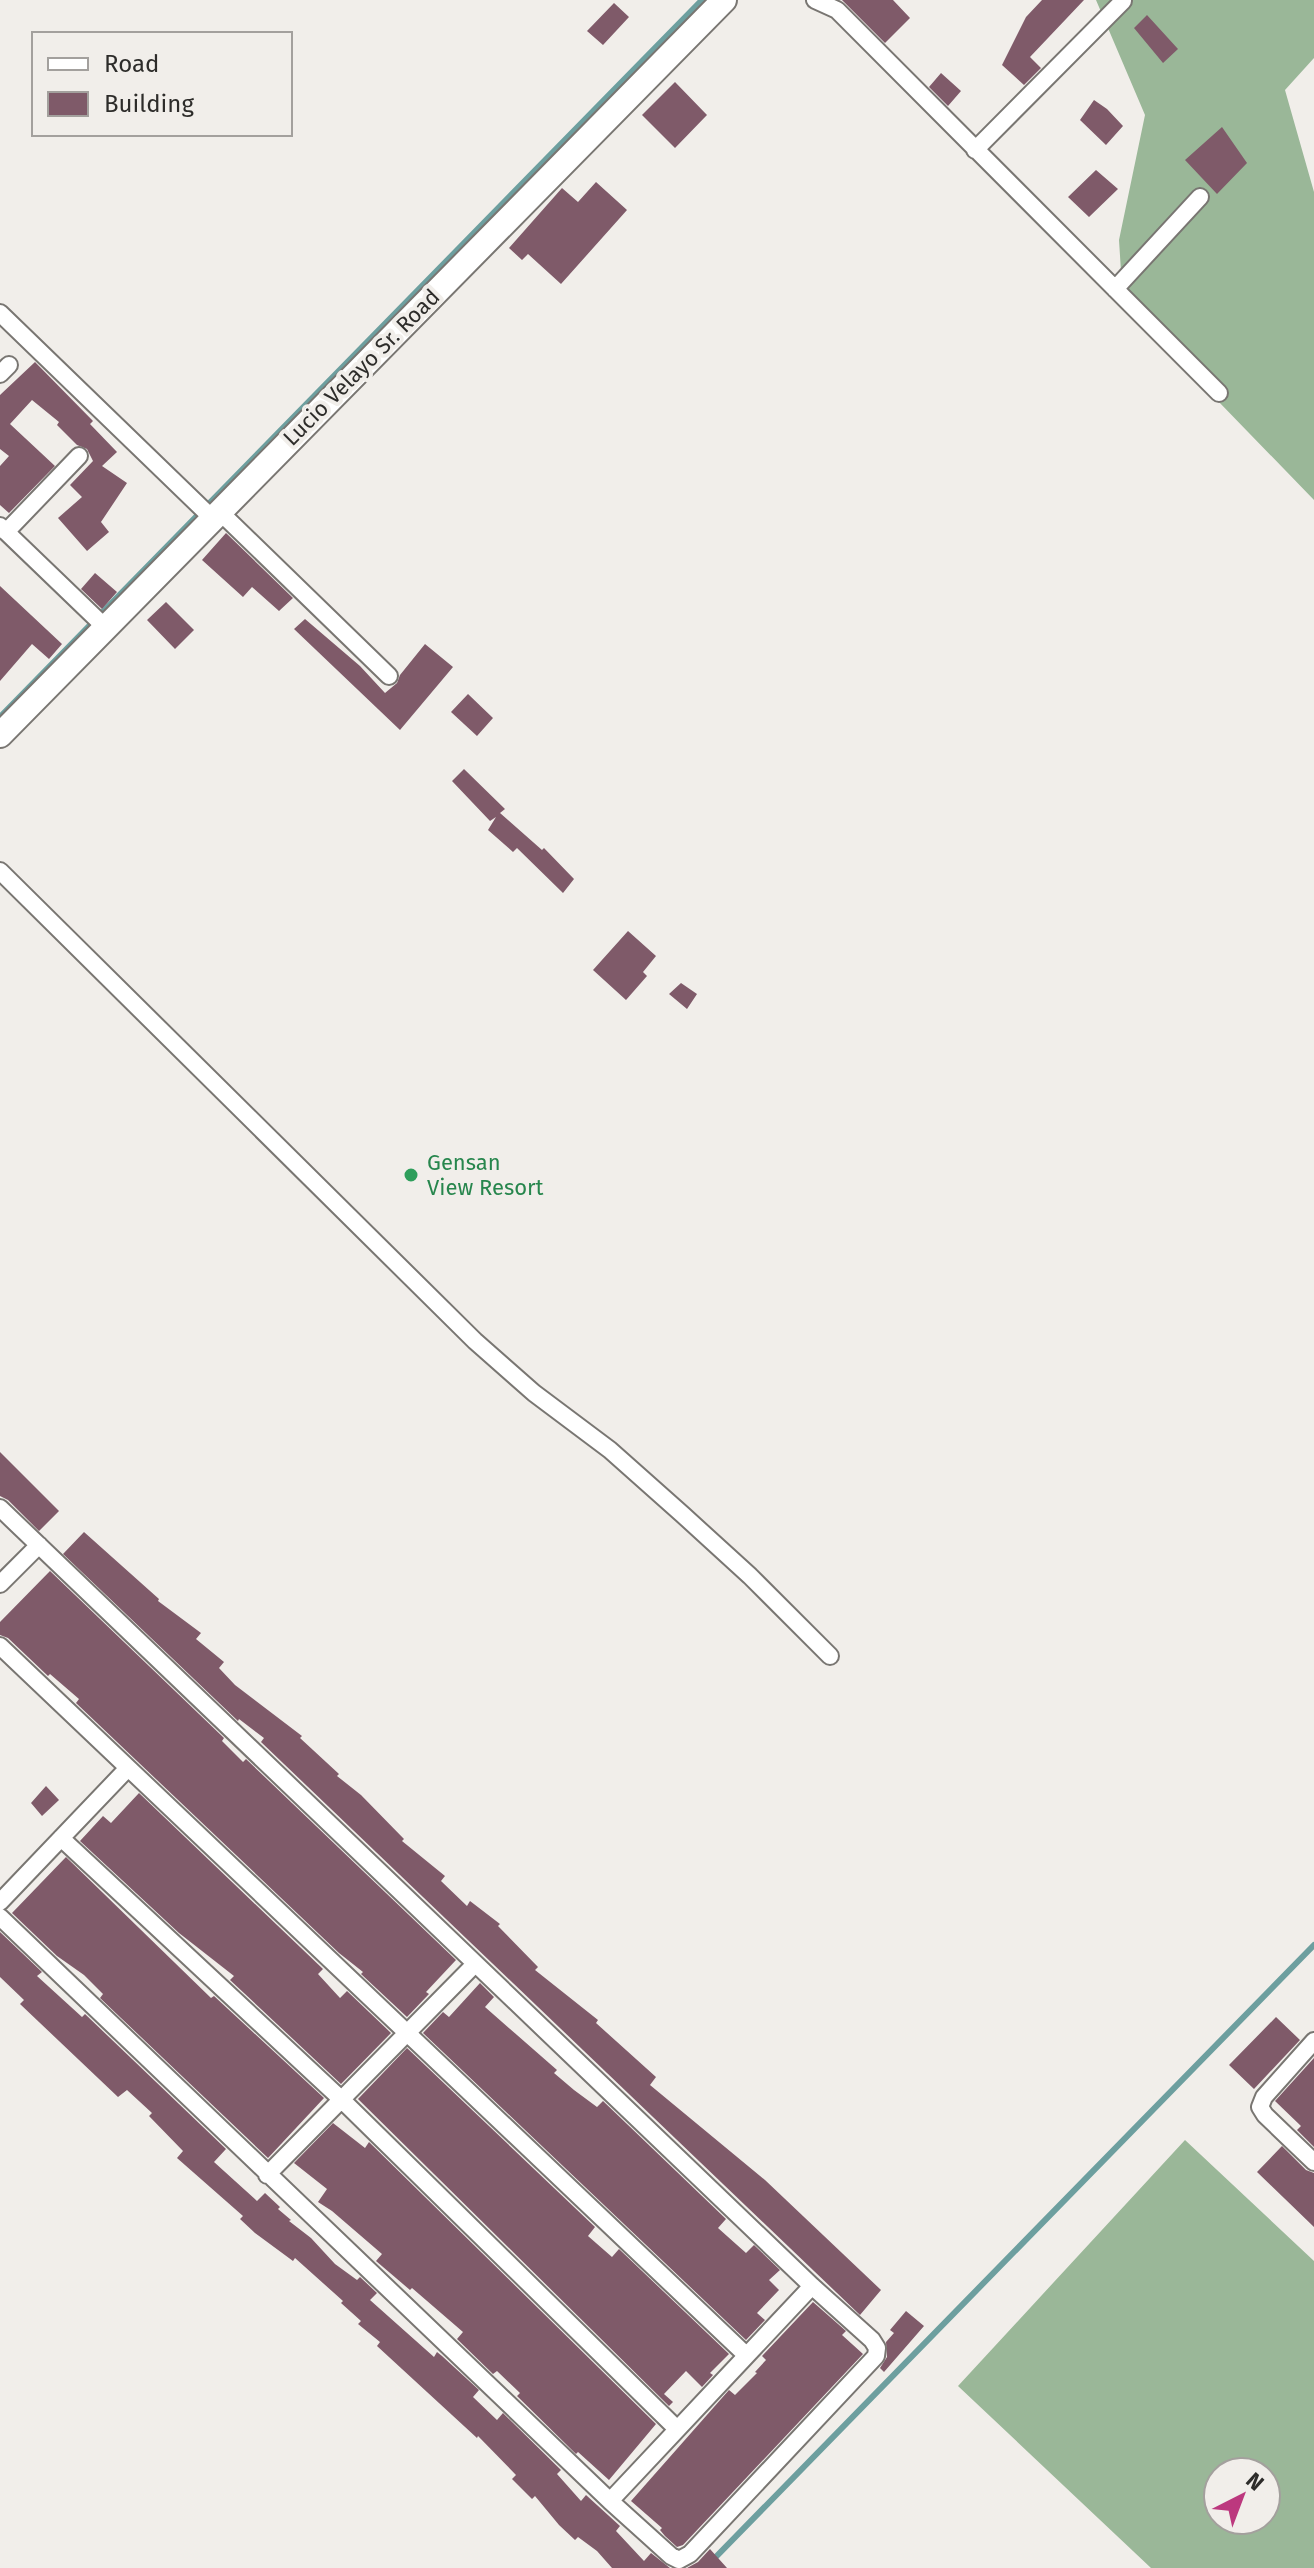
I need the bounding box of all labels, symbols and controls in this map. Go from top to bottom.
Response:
legend [32,32,292,136]
text: Road [104,50,159,78]
text: Building [104,90,194,118]
street label: Lucio Velayo Sr. Road [277,283,445,451]
place label: Gensan View Resort [427,1149,544,1201]
marker: Gensan View Resort [402,1166,420,1184]
north arrow [1202,2456,1282,2536]
text: N [1241,2467,1270,2496]

